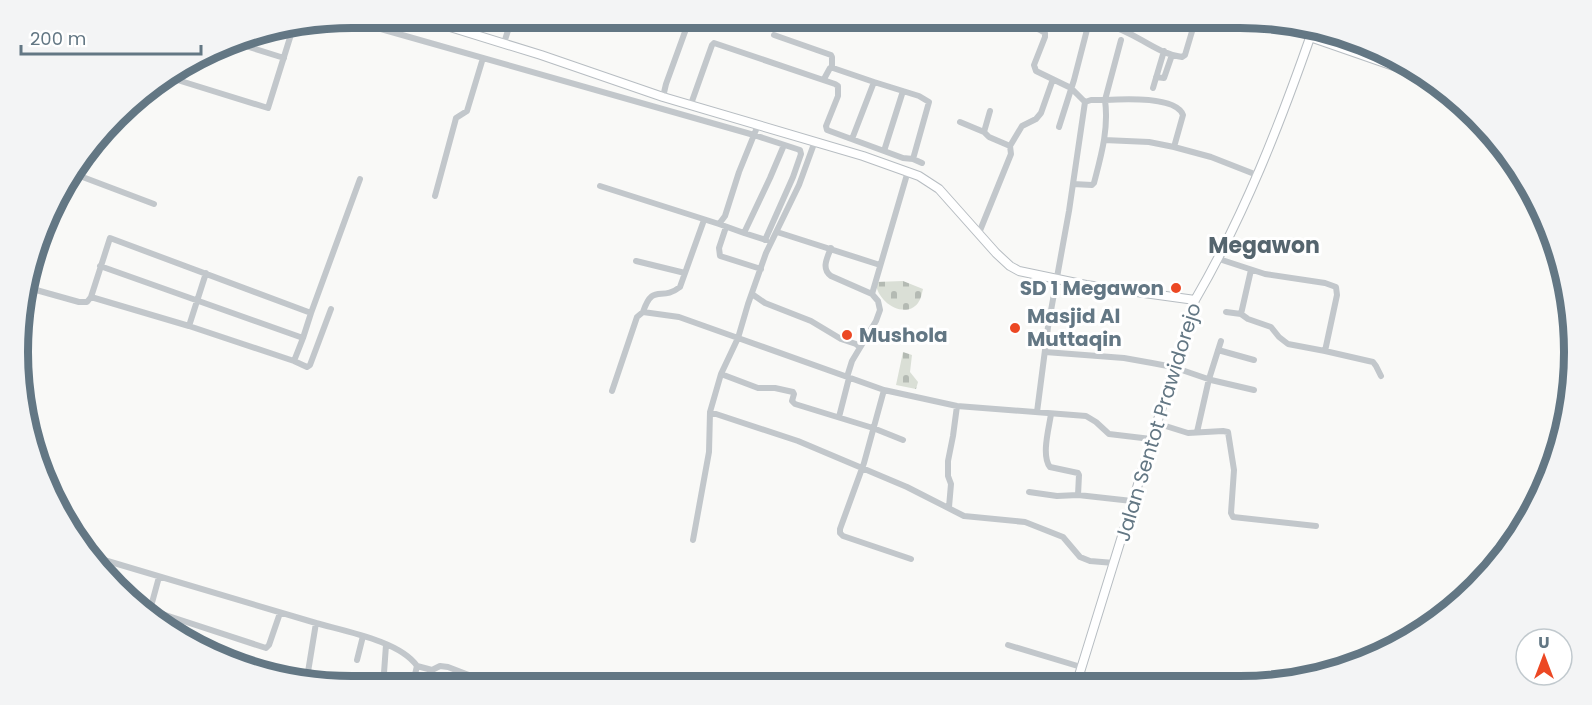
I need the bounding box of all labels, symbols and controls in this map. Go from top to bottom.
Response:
scale bar [21,18,201,56]
text: 200 m [30,26,86,51]
district label: Megawon [1208,230,1320,261]
place label: SD 1 Megawon [1020,274,1164,302]
marker: SD 1 Megawon [1169,281,1183,295]
street label: Jalan Sentot Prawidorejo [1108,299,1208,545]
place label: Masjid Al Muttaqin [1027,302,1122,353]
place label: Mushola [859,321,948,349]
marker: Masjid Al Muttaqin [1008,321,1022,335]
marker: Mushola [840,328,854,342]
north arrow [1514,627,1574,687]
text: U [1538,631,1550,654]

